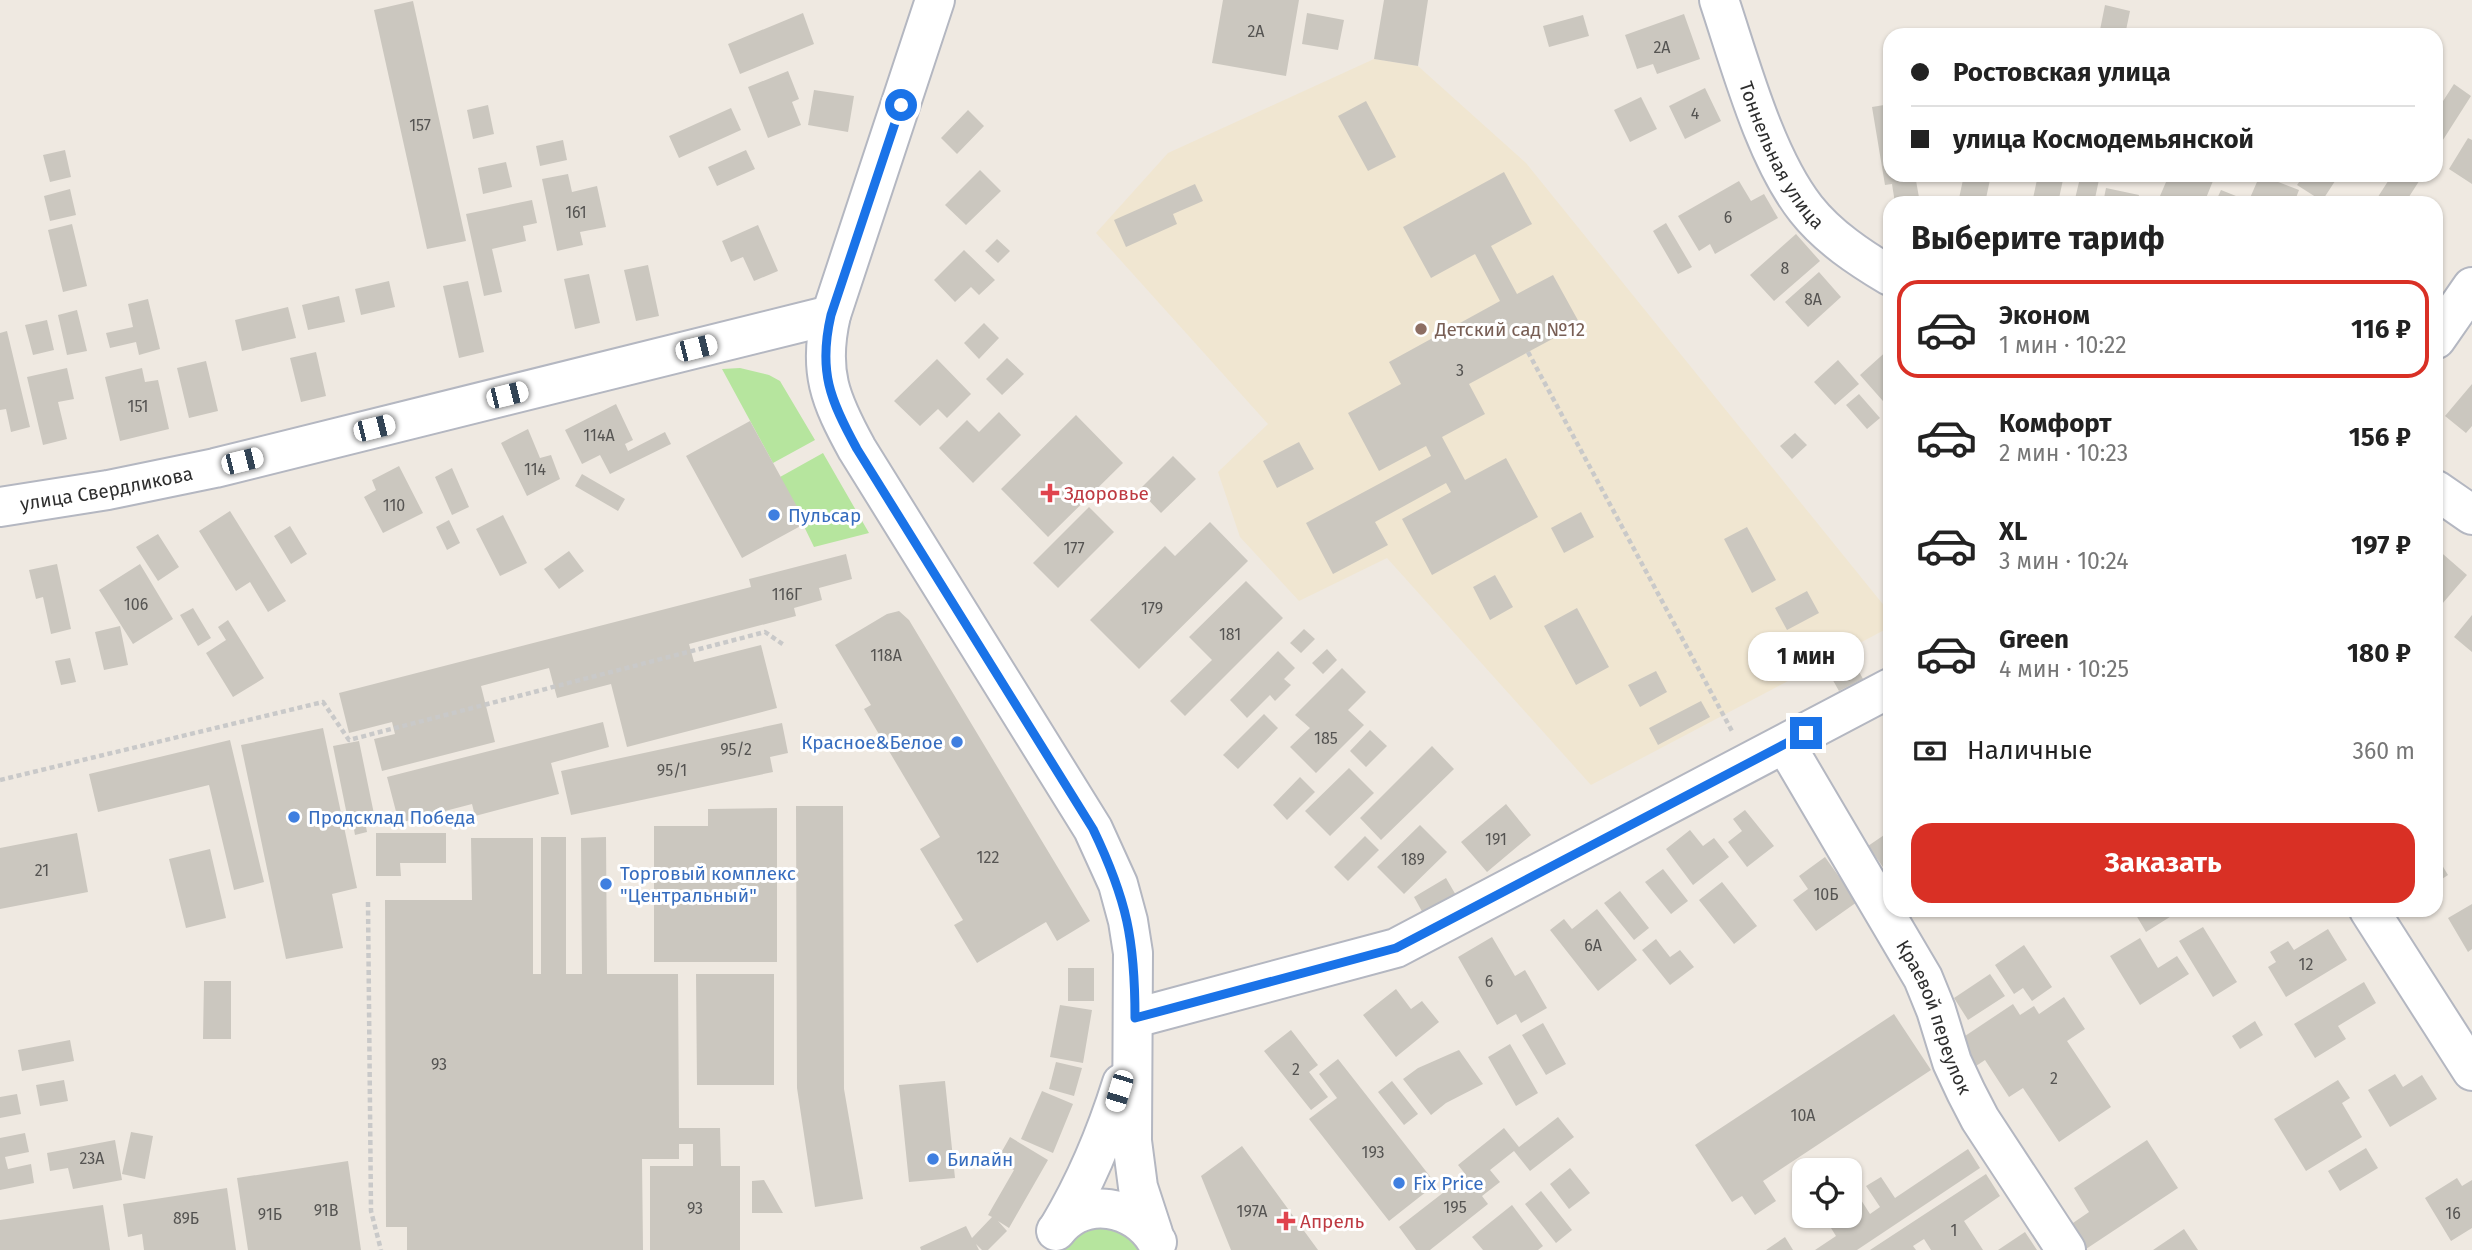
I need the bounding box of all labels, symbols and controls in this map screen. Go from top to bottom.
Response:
house number: 2А [1247,22,1265,41]
house number: 2А [1653,38,1671,57]
text: Ростовская улица [1953,57,2171,88]
street label: Тоннельная улица [1735,78,1829,234]
route start [885,89,917,121]
house number: 4 [1691,104,1700,123]
house number: 157 [409,116,431,135]
text: улица Космодемьянской [1953,124,2254,155]
house number: 161 [565,203,587,222]
house number: 6 [1724,208,1732,227]
text: Выберите тариф [1911,219,2165,257]
house number: 8 [1781,259,1790,278]
house number: 8А [1804,290,1823,309]
icon: car [1915,298,1978,361]
text: Эконом [1999,300,2090,331]
text: 116 ₽ [2351,314,2411,345]
place label: Детский сад №12 [1434,318,1585,341]
marker: Детский сад №12 [1413,321,1429,337]
text: 1 мин · 10:22 [1999,331,2127,359]
car [674,333,719,363]
house number: 3 [1456,361,1464,380]
car [485,380,530,410]
house number: 151 [127,397,149,416]
icon: car [1915,406,1978,469]
text: Комфорт [1999,408,2112,439]
car [352,413,397,443]
text: 156 ₽ [2349,422,2411,453]
house number: 114А [583,426,615,445]
text: 2 мин · 10:23 [1999,439,2128,467]
car [220,446,265,476]
house number: 114 [524,460,547,479]
street label: улица Свердликова [18,461,195,515]
place label: Здоровье [1064,482,1149,505]
marker: Здоровье [1042,485,1058,501]
house number: 110 [383,496,405,515]
place label: Пульсар [788,504,861,527]
marker: Пульсар [766,507,782,523]
icon: car [1915,514,1978,577]
text: XL [1999,516,2027,547]
text: 197 ₽ [2351,530,2411,561]
house number: 177 [1063,539,1085,558]
text: 3 мин · 10:24 [1999,547,2128,575]
house number: 116Г [772,585,802,604]
house number: 106 [124,595,148,614]
house number: 179 [1141,599,1163,618]
icon: car [1915,622,1978,685]
text: Green [1999,624,2069,655]
house number: 181 [1219,625,1241,644]
callout: 1 мин [1748,632,1864,680]
text: 180 ₽ [2347,638,2411,669]
text: 1 мин [1777,642,1835,670]
house number: 118А [870,646,903,665]
text: 4 мин · 10:25 [1999,655,2129,683]
route end [1790,717,1822,749]
house number: 185 [1314,729,1338,748]
place label: Красное&Белое [801,731,943,754]
icon: cash [1911,732,1949,770]
marker: Красное&Белое [949,734,965,750]
text: Наличные [1967,735,2092,766]
text: 360 m [2353,737,2415,765]
house number: 95/2 [720,740,752,759]
house number: 95/1 [657,761,687,780]
place label: Продсклад Победа [308,806,475,829]
marker: Продсклад Победа [286,809,302,825]
button: Заказать [1911,823,2415,903]
house number: 191 [1485,830,1507,849]
house number: 122 [977,848,999,867]
house number: 189 [1401,850,1425,869]
house number: 21 [35,861,49,880]
place label: Торговый комплекс "Центральный" [620,862,796,907]
marker: Торговый комплекс "Центральный" [598,876,614,892]
house number: 10Б [1813,885,1839,904]
house number: 6А [1584,936,1603,955]
street label: Краевой переулок [1892,936,1977,1098]
house number: 12 [2299,955,2313,974]
house number: 6 [1485,972,1493,991]
house number: 93 [431,1055,447,1074]
house number: 2 [1292,1060,1300,1079]
car [1103,1068,1136,1114]
house number: 2 [2050,1069,2058,1088]
house number: 10А [1790,1106,1816,1125]
house number: 193 [1362,1143,1385,1162]
place label: Билайн [947,1148,1013,1171]
house number: 23А [80,1149,105,1168]
marker: Билайн [925,1151,941,1167]
map controls [1792,1158,1862,1228]
button: locate [1792,1158,1862,1228]
place label: Fix Price [1413,1172,1484,1195]
marker: Fix Price [1391,1175,1407,1191]
house number: 195 [1443,1198,1467,1217]
house number: 93 [687,1199,703,1218]
house number: 91В [314,1201,339,1220]
house number: 197А [1237,1202,1268,1221]
house number: 16 [2445,1204,2461,1223]
house number: 91Б [258,1205,282,1224]
house number: 89Б [173,1209,199,1228]
place label: Апрель [1300,1210,1364,1233]
marker: Апрель [1278,1213,1294,1229]
house number: 1 [1951,1221,1957,1240]

